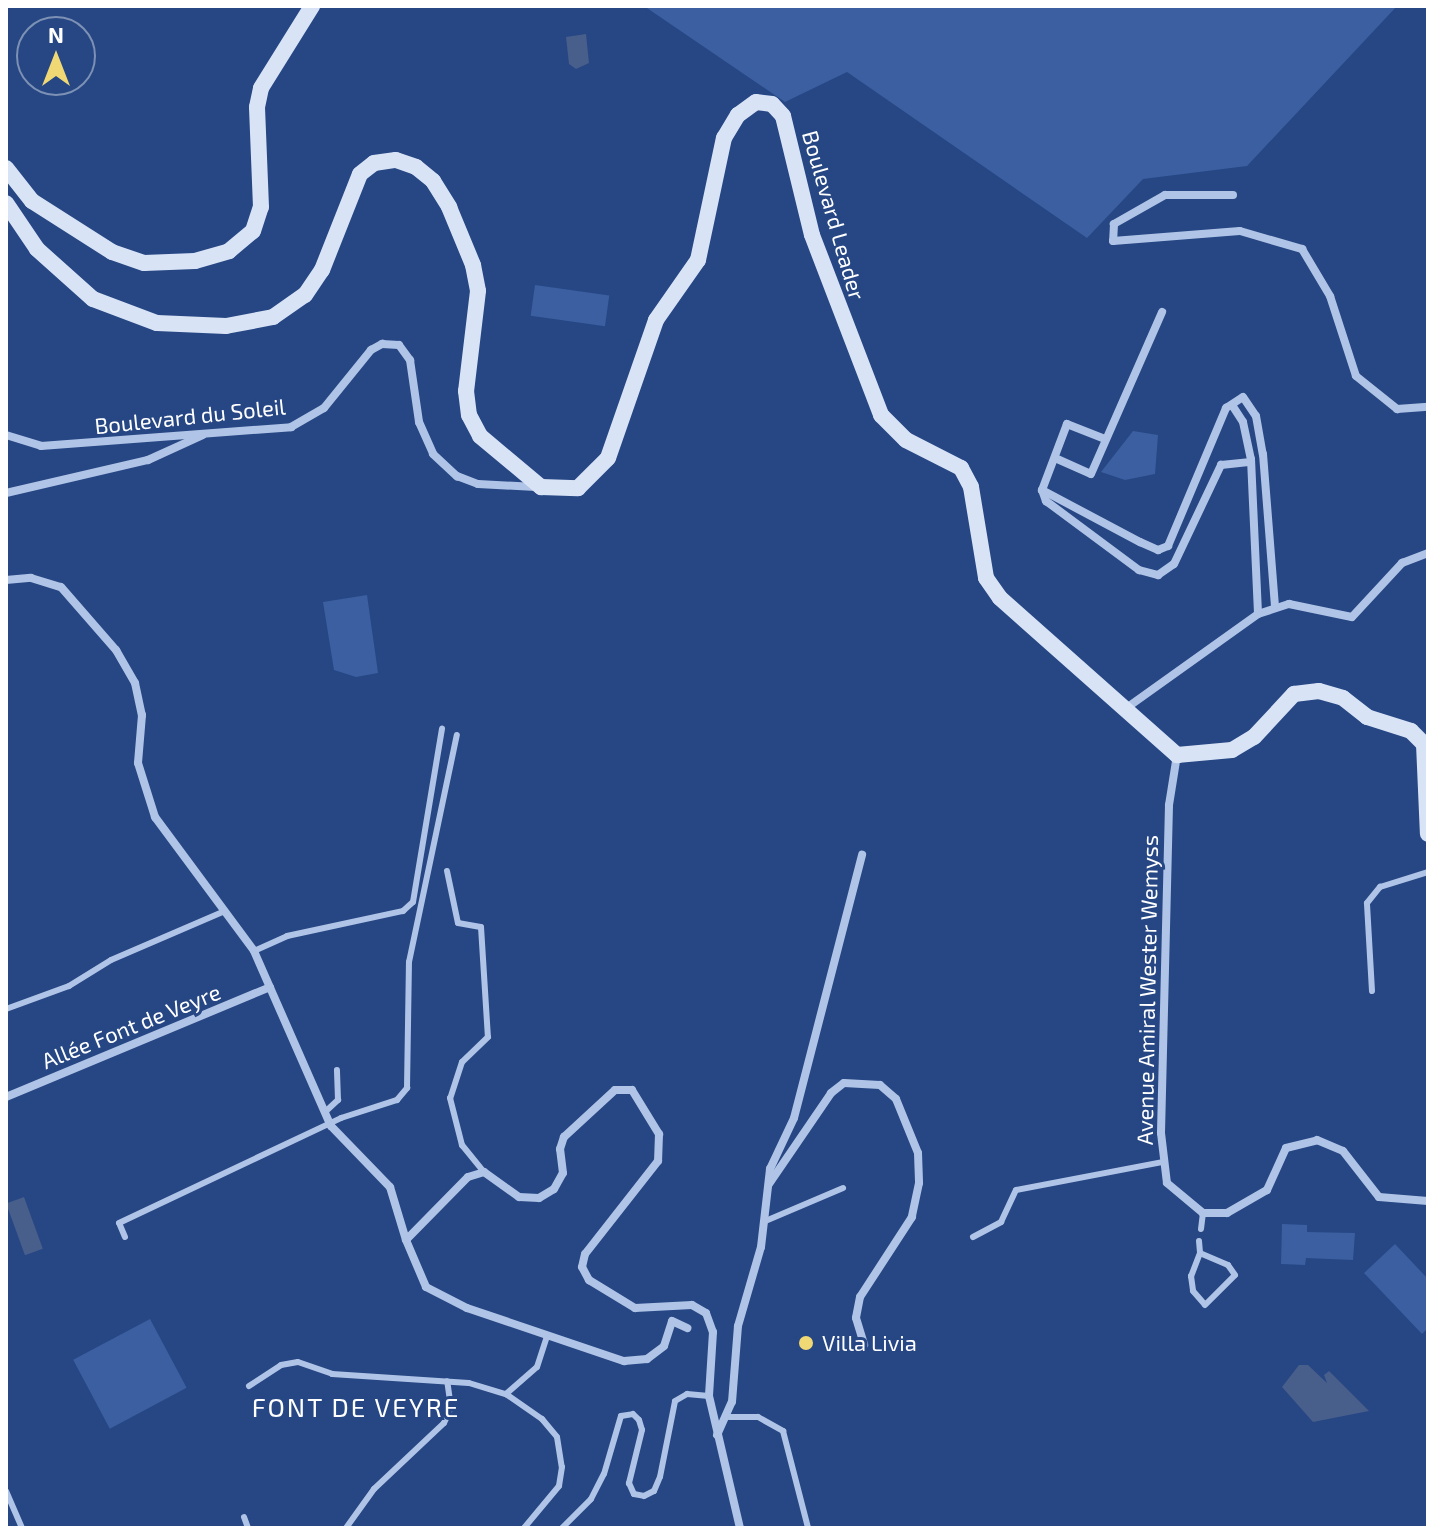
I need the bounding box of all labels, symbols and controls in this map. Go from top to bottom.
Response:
north arrow [16,16,96,96]
text: N [48,21,64,47]
street label: Boulevard Leader [797,127,871,303]
street label: Boulevard du Soleil [93,393,287,439]
street label: Avenue Amiral Wester Wemyss [1131,834,1163,1146]
street label: Allée Font de Veyre [38,978,224,1074]
place label: Villa Livia [822,1330,917,1356]
marker: Villa Livia [797,1334,815,1352]
district label: FONT DE VEYRE [251,1391,461,1423]

